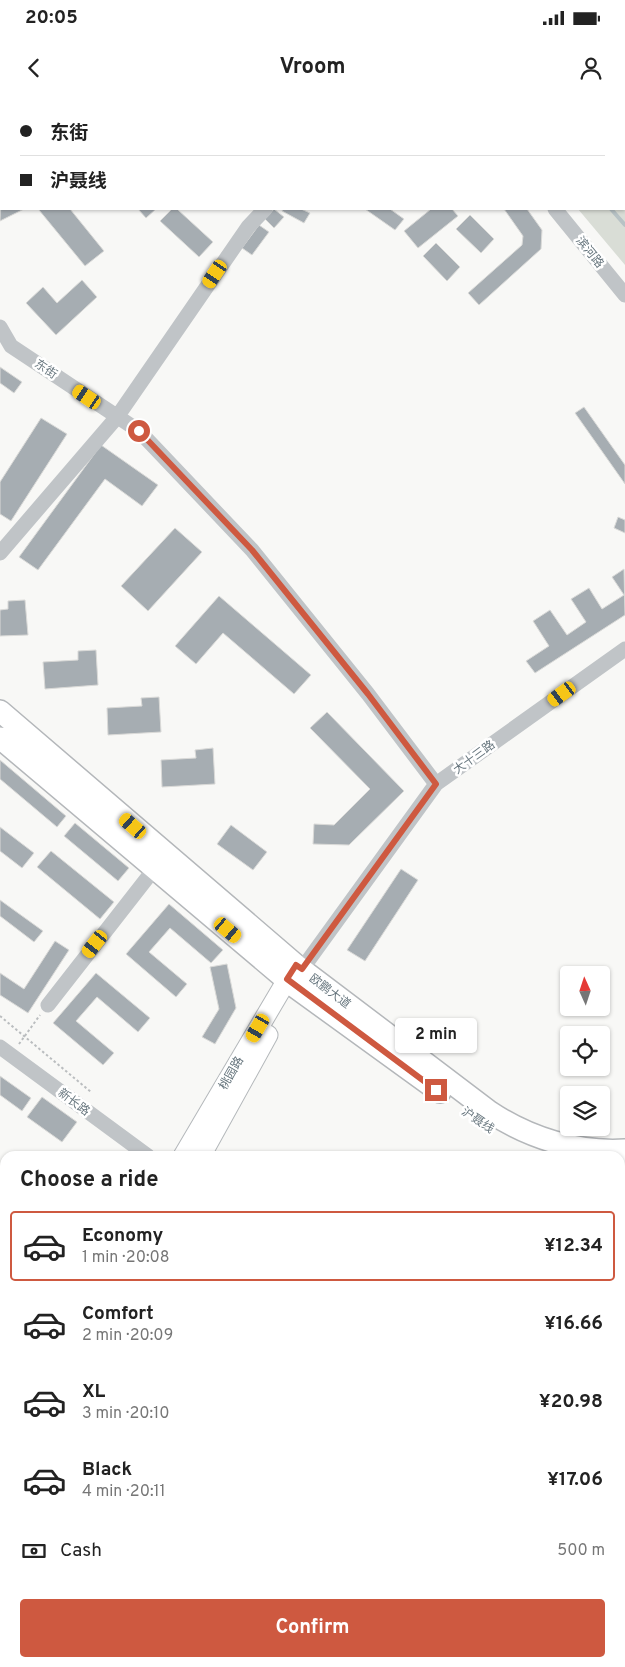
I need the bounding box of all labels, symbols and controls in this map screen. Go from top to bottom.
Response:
text: 20:05 [25,6,78,30]
icon: back [20,54,48,82]
text: Vroom [279,54,346,81]
icon: person [577,54,605,82]
text: 东街 [50,122,88,146]
text: 沪聂线 [50,170,107,194]
street label: 滨河路 [572,234,607,272]
car [200,257,229,291]
street label: 东街 [31,356,60,383]
car [70,382,103,412]
route start [128,420,150,442]
car [545,679,578,709]
street label: 大十三路 [450,737,499,778]
car [116,810,149,842]
car [211,915,244,945]
car [79,928,110,960]
north arrow [560,966,610,1016]
map controls [560,966,610,1136]
street label: 欧鹏大道 [305,971,353,1013]
car [244,1011,271,1045]
callout: 2 min [395,1018,477,1052]
text: 2 min [415,1025,457,1045]
button: locate [560,1026,610,1076]
street label: 桃园路 [216,1054,248,1093]
route end [425,1079,447,1101]
street label: 新长路 [54,1086,93,1120]
button: layers [560,1086,610,1136]
street label: 沪聂线 [458,1104,497,1138]
text: Choose a ride [20,1167,158,1194]
icon: car [22,1224,67,1269]
text: Economy [82,1224,163,1248]
text: ¥12.34 [544,1234,603,1258]
text: 1 min · 20:08 [82,1248,170,1268]
icon: car [22,1302,67,1347]
text: Comfort [82,1302,154,1326]
text: ¥16.66 [544,1312,603,1336]
text: 2 min · 20:09 [82,1326,173,1346]
icon: car [22,1380,67,1425]
text: XL [82,1380,105,1404]
text: ¥20.98 [539,1390,603,1414]
text: 3 min · 20:10 [82,1404,169,1424]
icon: car [22,1458,67,1503]
text: Black [82,1458,132,1482]
text: ¥17.06 [547,1468,603,1492]
text: 4 min · 20:11 [82,1482,165,1502]
icon: cash [20,1537,48,1565]
text: Cash [60,1539,102,1563]
text: 500 m [557,1541,605,1561]
button: Confirm [20,1599,605,1657]

